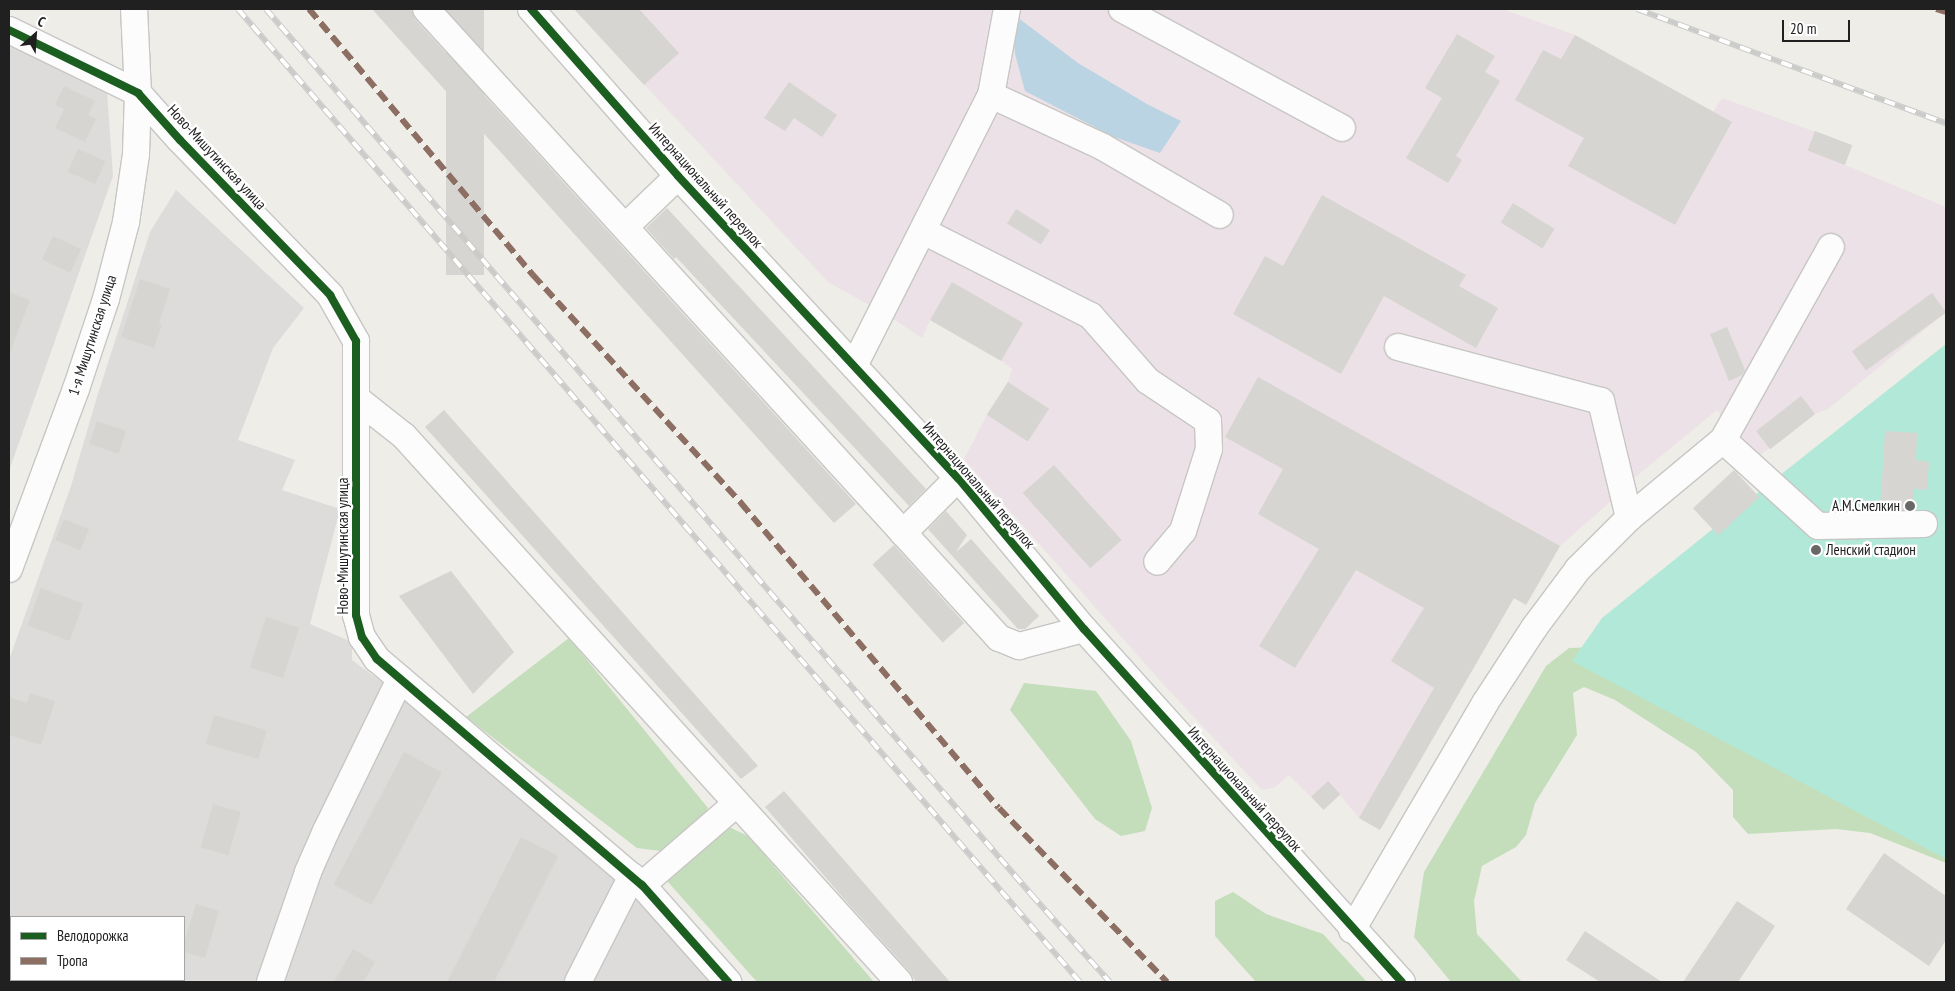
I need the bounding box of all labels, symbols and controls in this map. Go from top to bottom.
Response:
north arrow [10,10,60,60]
scale bar [1785,10,1852,42]
text: С [35,12,48,31]
text: 20 m [1790,19,1816,38]
street label: Ново-Мишутинская улица [164,101,270,213]
street label: Интернациональный переулок [645,119,767,251]
street label: 1-я Мишутинская улица [64,272,120,398]
street label: Интернациональный переулок [919,418,1039,552]
street label: Ново-Мишутинская улица [334,478,352,614]
place label: А.М.Смелкин [1832,497,1900,515]
marker: А.М.Смелкин [1904,500,1916,512]
place label: Ленский стадион [1826,541,1916,559]
marker: Ленский стадион [1810,544,1822,556]
street label: Интернациональный переулок [1184,723,1306,855]
legend [10,916,185,981]
text: Велодорожка [57,926,128,945]
text: Тропа [57,951,88,970]

